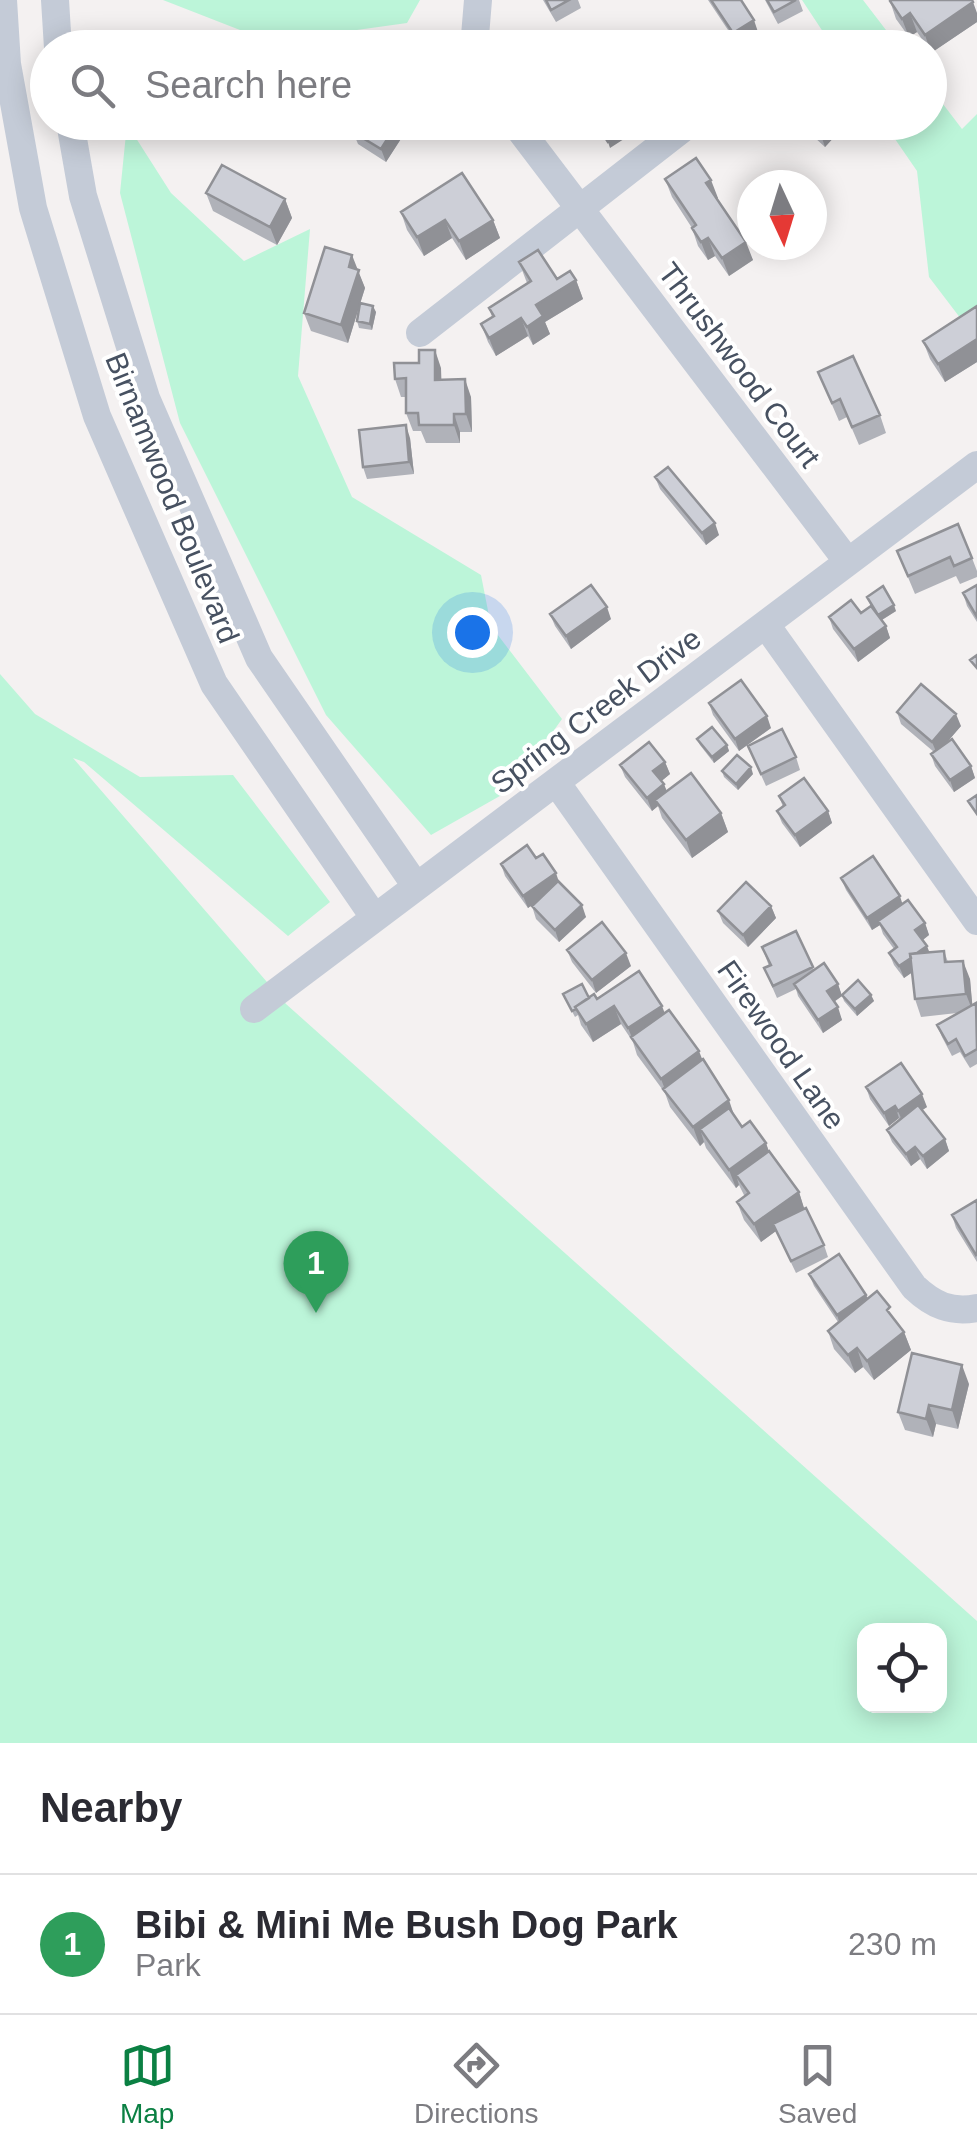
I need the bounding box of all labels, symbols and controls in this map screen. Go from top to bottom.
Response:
search box [30,30,947,140]
icon: search [65,58,120,113]
text: Search here [145,64,352,106]
north arrow [737,170,827,260]
street label: Thrushwood Court [652,256,827,474]
street label: Birnamwood Boulevard [99,348,246,648]
your location [447,607,498,658]
street label: Spring Creek Drive [485,621,707,800]
street label: Firewood Lane [711,954,852,1135]
pin: 1 [284,1230,348,1313]
map controls [857,1623,947,1713]
button: locate [857,1623,947,1713]
text: Nearby [40,1784,182,1831]
text: Bibi & Mini Me Bush Dog Park [135,1904,678,1946]
text: 1 [64,1926,81,1962]
text: 230 m [848,1926,937,1962]
text: Park [135,1947,201,1983]
tab: Map [120,2038,175,2130]
tab: Directions [414,2038,539,2130]
tab: Saved [778,2038,857,2130]

